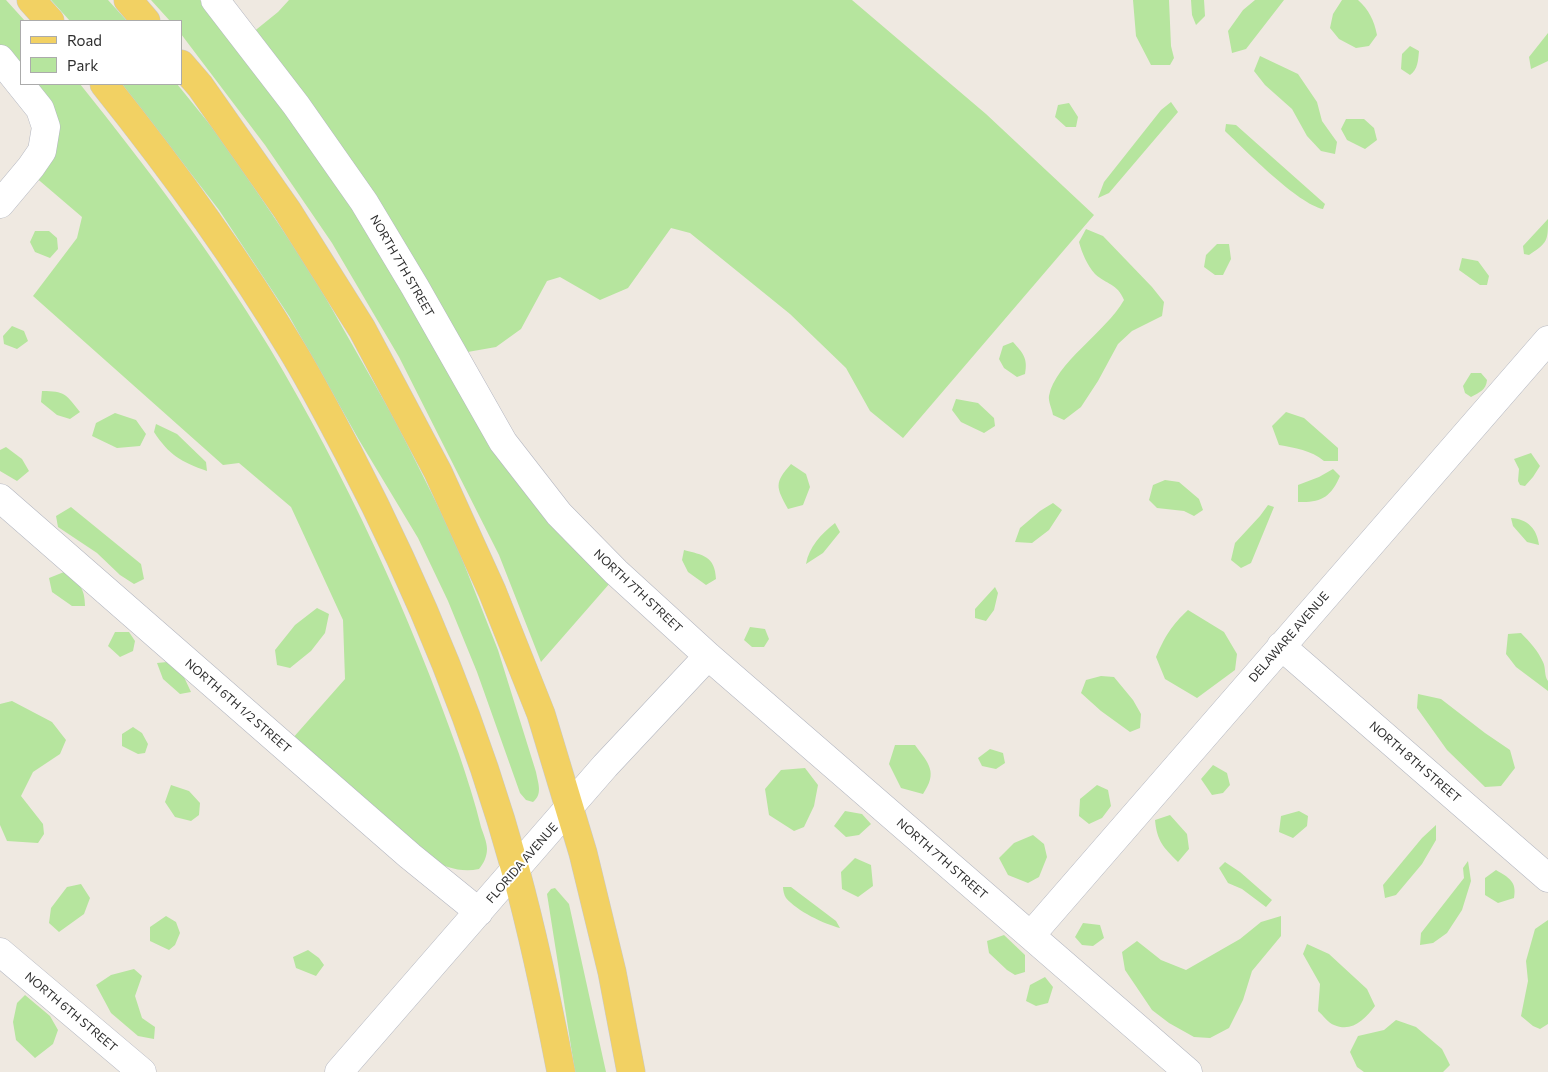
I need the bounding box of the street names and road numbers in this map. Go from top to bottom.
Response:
street label: NORTH 7TH STREET [367,212,437,320]
street label: NORTH 7TH STREET [591,546,685,636]
street label: DELAWARE AVENUE [1246,589,1332,685]
street label: NORTH 6TH 1/2 STREET [182,656,294,756]
street label: NORTH 8TH STREET [1366,718,1464,806]
street label: NORTH 7TH STREET [894,816,990,902]
street label: FLORIDA AVENUE [483,820,561,906]
street label: NORTH 6TH STREET [22,969,120,1055]

